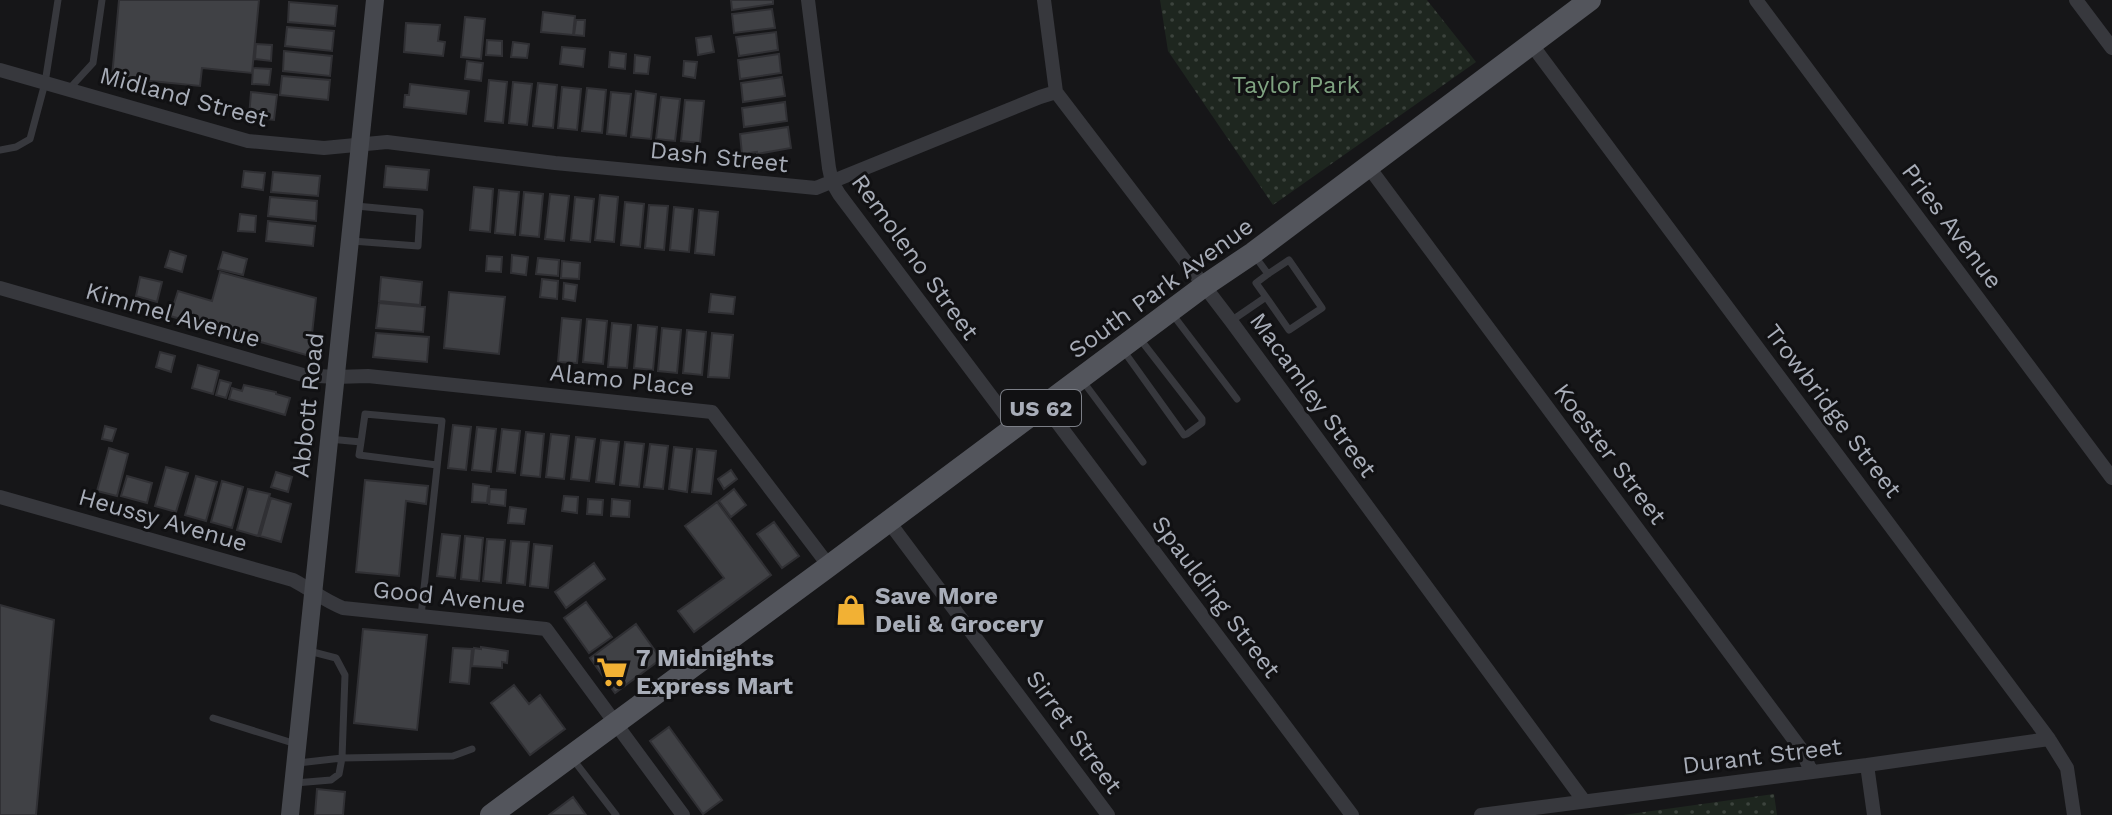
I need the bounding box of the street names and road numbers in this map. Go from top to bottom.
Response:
street label: Midland Street [97,61,271,133]
street label: Dash Street [649,136,789,178]
street label: Pries Avenue [1896,158,2008,294]
street label: Remoleno Street [846,169,984,345]
street label: South Park Avenue [1063,212,1259,364]
street label: Kimmel Avenue [82,277,264,353]
street label: Macamley Street [1244,307,1382,483]
street label: Trowbridge Street [1759,319,1907,503]
street label: Abbott Road [286,331,330,479]
street label: Alamo Place [548,358,696,402]
street label: Koester Street [1548,378,1672,530]
road number: US 62 [1001,390,1081,426]
street label: Heussy Avenue [75,482,251,558]
street label: Spaulding Street [1146,510,1286,684]
street label: Good Avenue [371,575,527,619]
street label: Sirret Street [1020,665,1128,799]
street label: Durant Street [1681,732,1843,780]

